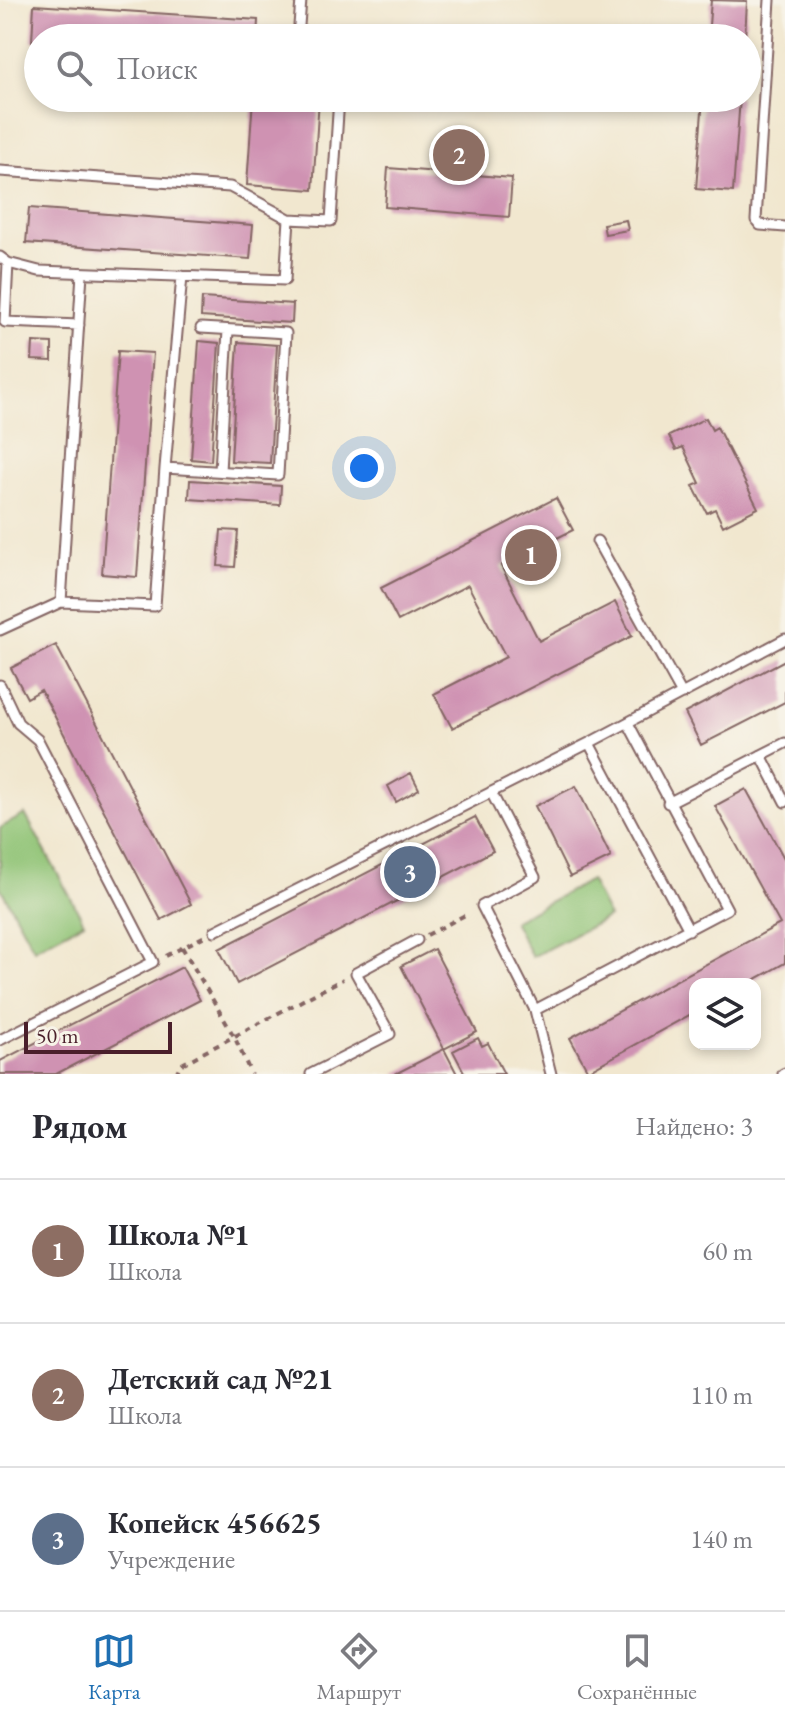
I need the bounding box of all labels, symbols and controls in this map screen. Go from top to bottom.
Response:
search box [24,24,761,112]
icon: search [52,46,96,90]
text: Поиск [116,49,198,88]
pin: 2 [433,125,485,185]
your location [344,448,384,488]
pin: 1 [505,525,557,585]
pin: 3 [384,842,436,902]
map controls [689,978,761,1050]
button: layers [689,978,761,1050]
scale bar [24,1018,172,1054]
text: 50 m [36,1021,79,1050]
text: Рядом [32,1104,127,1148]
text: Найдено: 3 [635,1109,753,1143]
text: Школа №1 [108,1215,250,1254]
text: 1 [51,1234,65,1268]
text: 60 m [703,1234,753,1268]
text: Школа [108,1254,182,1288]
text: Детский сад №21 [108,1359,333,1398]
text: 2 [51,1378,65,1412]
text: 110 m [690,1378,753,1412]
text: Школа [108,1398,182,1432]
text: Копейск 456625 [108,1503,322,1542]
text: 3 [51,1522,65,1556]
text: 140 m [690,1522,753,1556]
text: Учреждение [108,1542,235,1576]
tab: Карта [88,1629,141,1706]
tab: Маршрут [317,1629,401,1706]
tab: Сохранённые [577,1629,697,1706]

